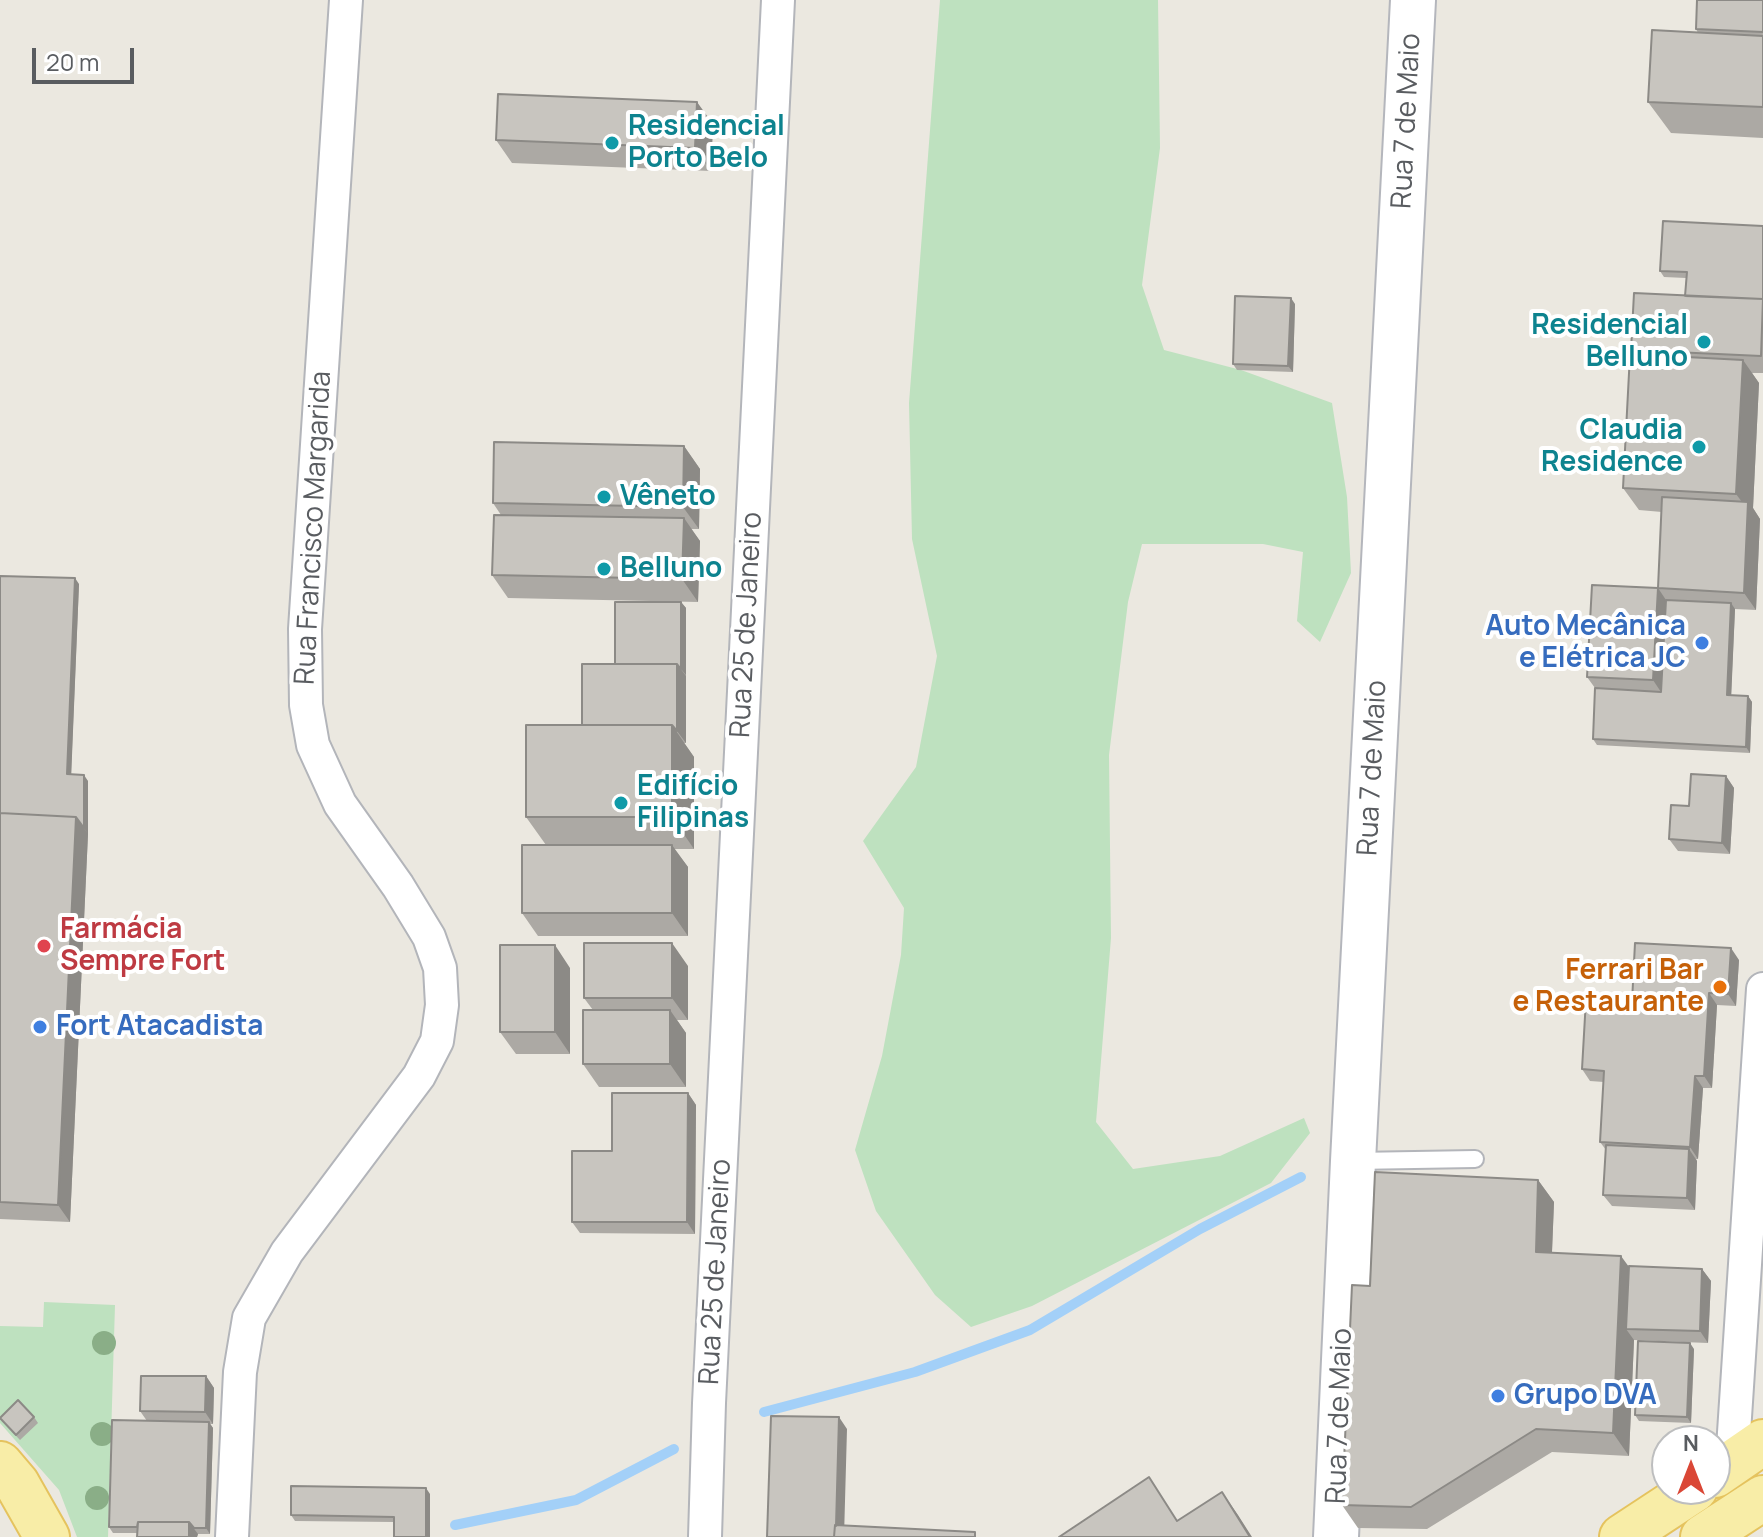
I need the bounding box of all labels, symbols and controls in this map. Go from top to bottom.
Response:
scale bar [36,32,138,82]
street label: Rua 7 de Maio [1386,32,1428,210]
text: 20 m [46,45,99,78]
place label: Residencial Porto Belo [628,110,785,176]
marker: Residencial Porto Belo [603,134,621,152]
place label: Residencial Belluno [1531,309,1688,375]
marker: Residencial Belluno [1695,333,1713,351]
street label: Rua Francisco Margarida [289,370,339,686]
place label: Claudia Residence [1541,414,1683,480]
marker: Claudia Residence [1690,438,1708,456]
place label: Vêneto [620,480,716,514]
marker: Vêneto [595,488,613,506]
street label: Rua 25 de Janeiro [724,511,770,739]
place label: Belluno [620,552,722,586]
marker: Belluno [595,560,613,578]
place label: Auto Mecânica e Elétrica JC [1485,610,1686,676]
marker: Auto Mecânica e Elétrica JC [1693,634,1711,652]
street label: Rua 7 de Maio [1352,679,1394,857]
place label: Edifício Filipinas [637,770,749,836]
marker: Edifício Filipinas [612,794,630,812]
place label: Farmácia Sempre Fort [60,913,225,979]
marker: Farmácia Sempre Fort [35,937,53,955]
place label: Ferrari Bar e Restaurante [1513,954,1704,1020]
marker: Ferrari Bar e Restaurante [1711,978,1729,996]
place label: Fort Atacadista [56,1010,263,1044]
marker: Fort Atacadista [31,1018,49,1036]
street label: Rua 25 de Janeiro [693,1158,739,1386]
street label: Rua 7 de Maio [1320,1328,1360,1504]
place label: Grupo DVA [1514,1379,1657,1413]
marker: Grupo DVA [1489,1387,1507,1405]
north arrow [1651,1425,1731,1505]
text: N [1683,1428,1699,1458]

